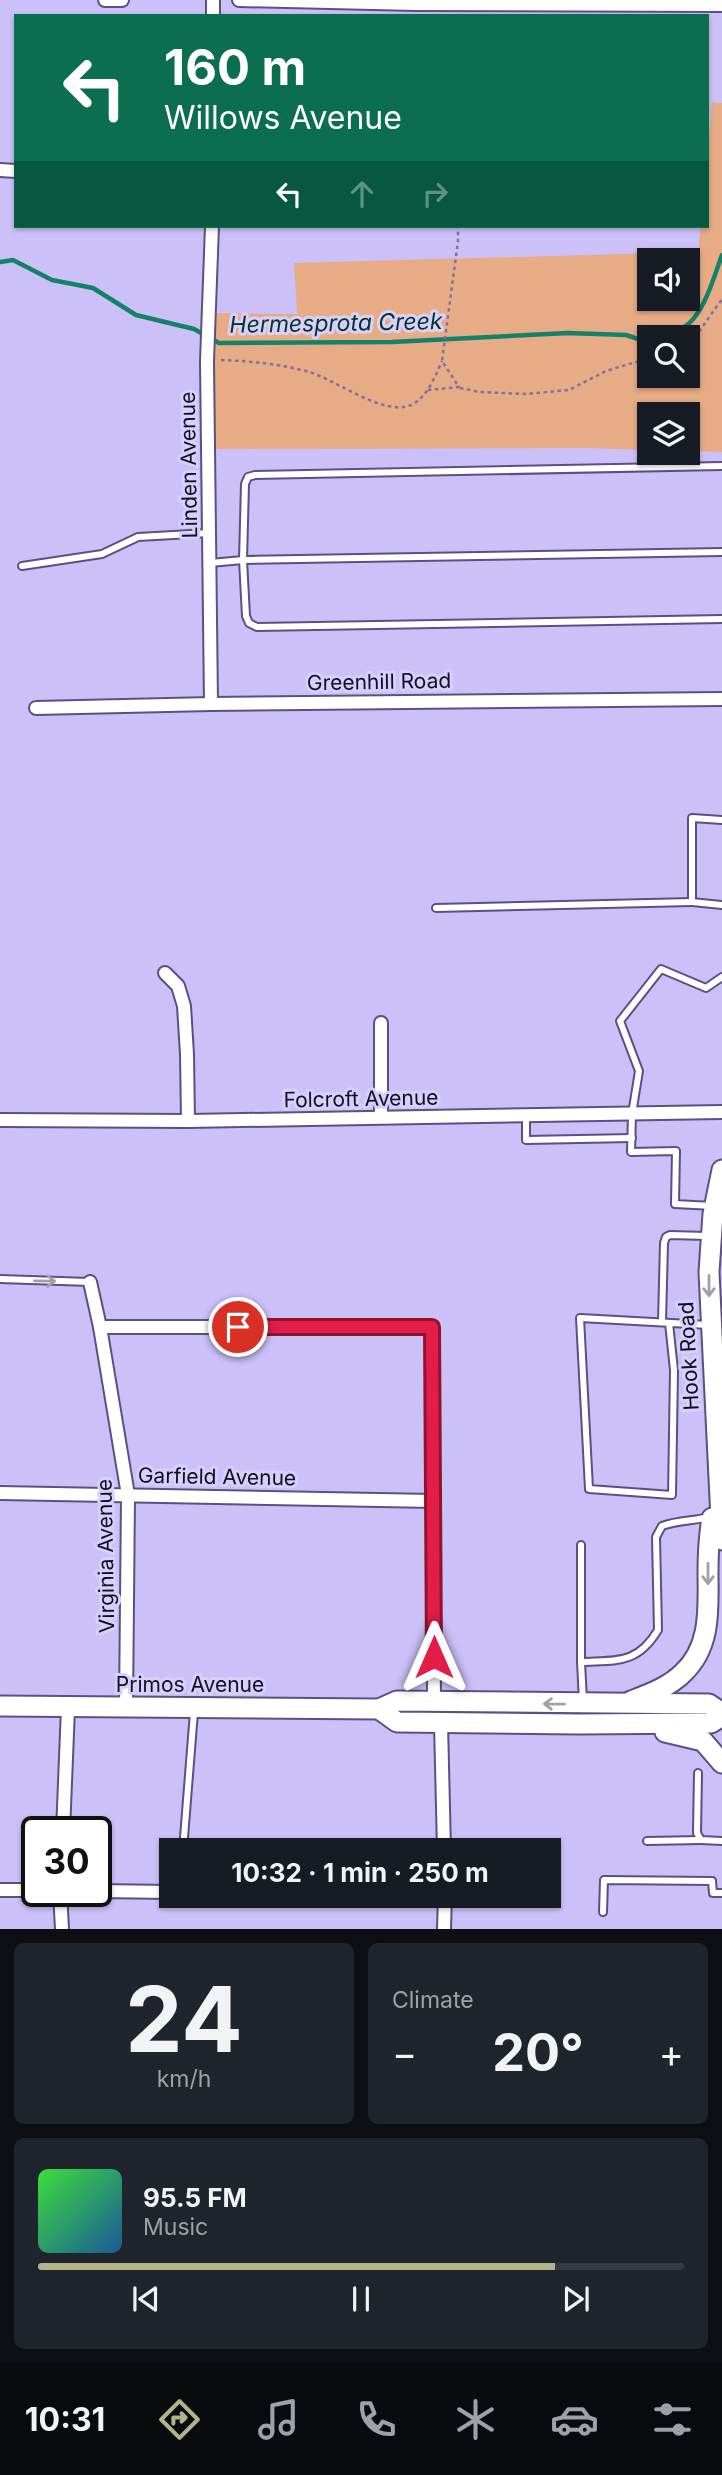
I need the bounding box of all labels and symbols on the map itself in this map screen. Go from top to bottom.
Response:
water label: Hermesprota Creek [229,307,443,339]
street label: Linden Avenue [175,392,202,538]
street label: Greenhill Road [307,668,451,695]
street label: Folcroft Avenue [283,1085,439,1112]
one-way arrow [33,1274,56,1287]
one-way arrow [702,1274,716,1297]
pin [208,1297,268,1357]
street label: Hook Road [673,1301,704,1411]
street label: Garfield Avenue [138,1463,296,1490]
street label: Virginia Avenue [92,1479,119,1633]
one-way arrow [701,1563,715,1586]
position arrow [397,1620,471,1694]
street label: Primos Avenue [116,1672,264,1697]
one-way arrow [543,1697,566,1710]
speed limit sign: 30 [21,1816,112,1907]

